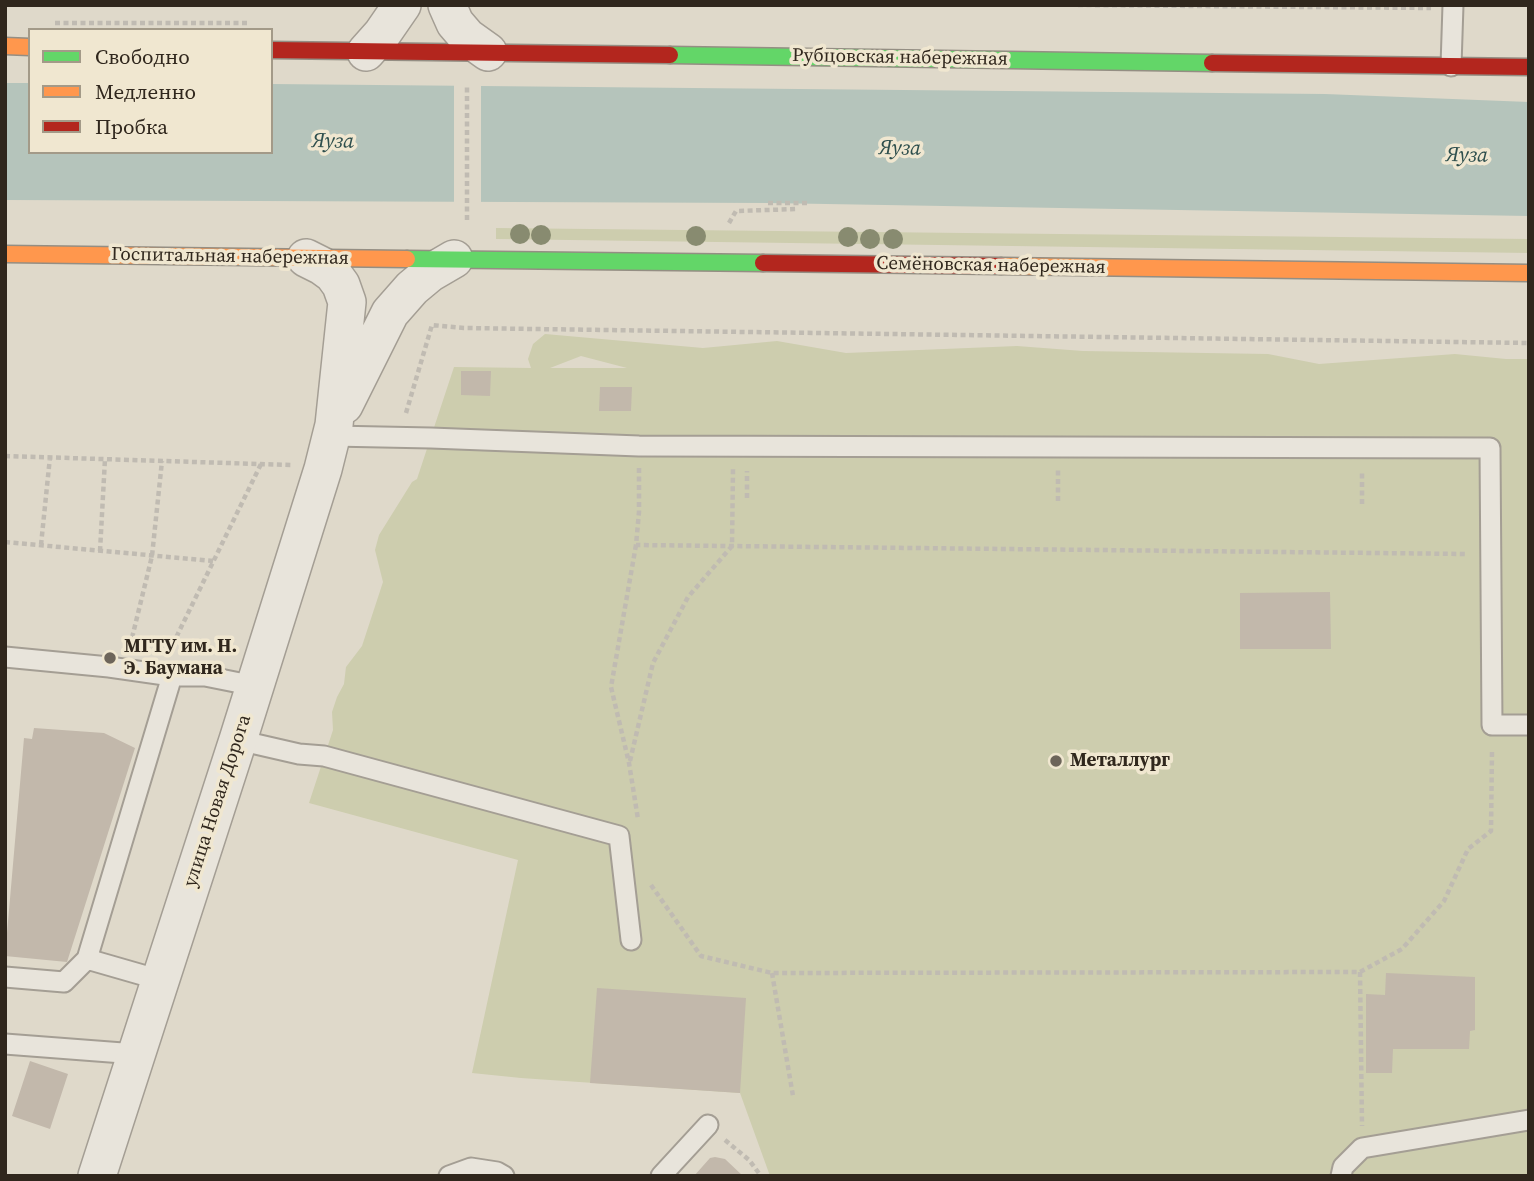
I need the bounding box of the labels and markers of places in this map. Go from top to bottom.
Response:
place label: МГТУ им. Н. Э. Баумана [124,636,237,680]
marker: МГТУ им. Н. Э. Баумана [102,650,118,666]
place label: Металлург [1070,750,1170,772]
marker: Металлург [1048,753,1064,769]

